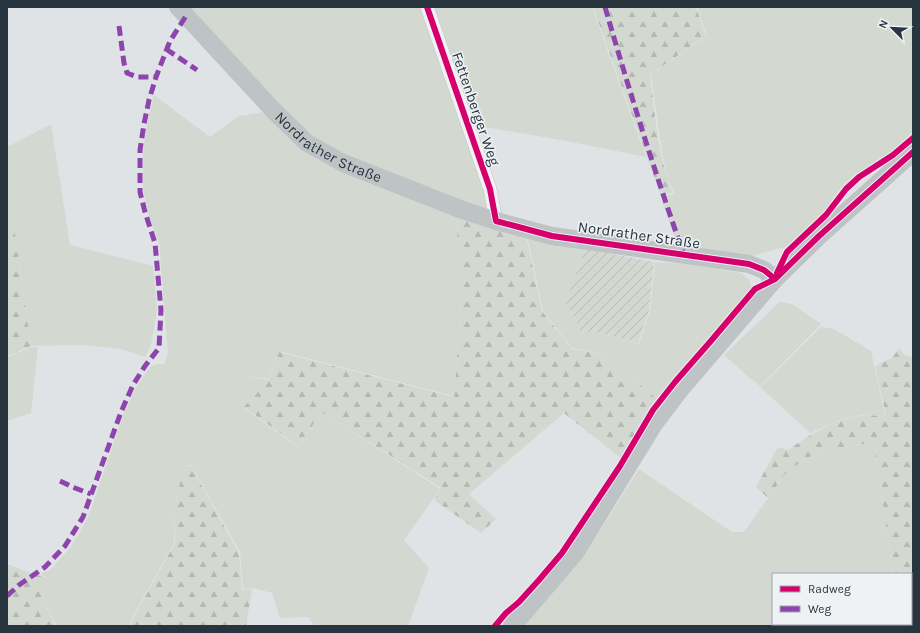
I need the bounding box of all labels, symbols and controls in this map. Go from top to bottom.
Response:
north arrow [872,8,912,48]
text: N [876,18,891,30]
street label: Fettenberger Weg [448,50,504,169]
street label: Nordrather Straße [271,108,384,186]
street label: Nordrather Straße [577,218,701,252]
legend [772,573,912,625]
text: Radweg [808,582,851,596]
text: Weg [808,602,832,616]

